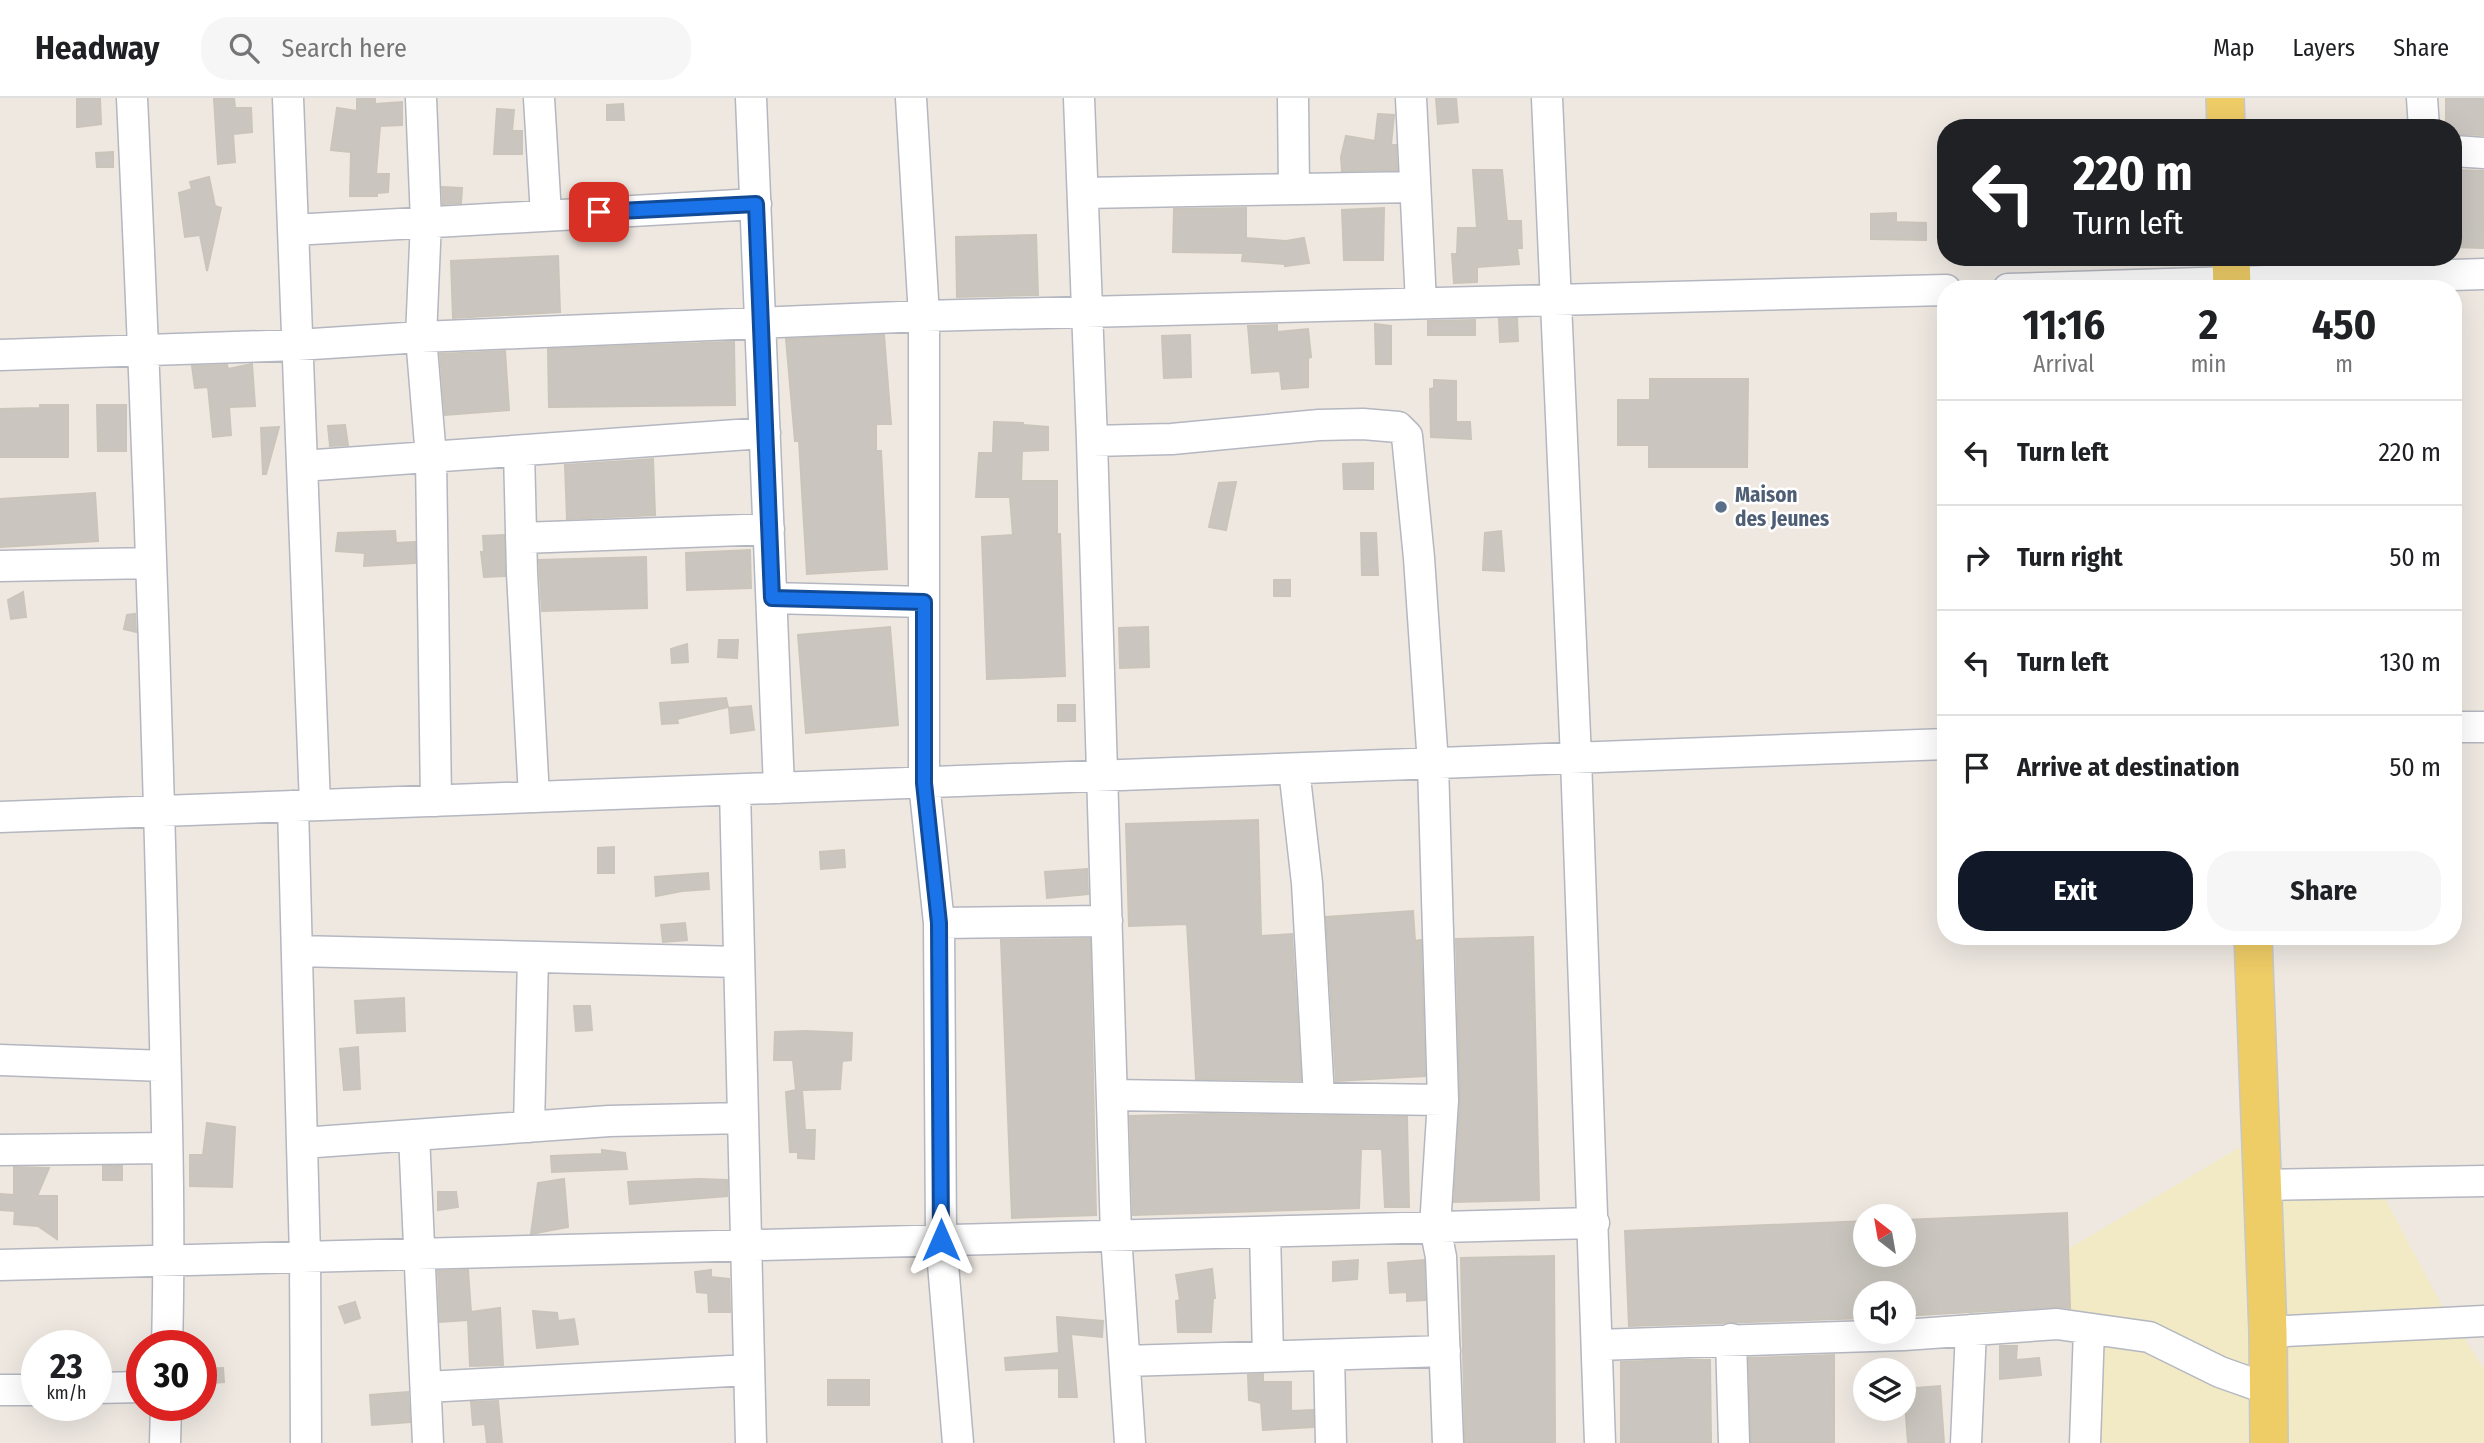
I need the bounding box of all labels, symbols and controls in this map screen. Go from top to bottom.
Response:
search box [201,17,691,80]
text: Headway [35,28,159,68]
icon: search [225,29,263,67]
text: Search here [281,33,407,64]
text: Map [2213,34,2255,62]
text: Layers [2293,34,2355,62]
text: Share [2393,34,2449,62]
text: 220 m [2073,144,2193,203]
icon: left [1958,147,2049,238]
pin [569,182,629,242]
icon: arrive [580,193,618,231]
text: Turn left [2073,204,2183,242]
text: 11:16 [2022,300,2105,350]
text: 2 [2199,300,2218,350]
text: 450 [2312,300,2377,350]
text: Arrival [2033,350,2094,378]
text: min [2191,350,2226,378]
text: m [2335,350,2353,378]
icon: left [1958,434,1996,472]
text: Turn left [2017,437,2109,468]
text: 220 m [2378,437,2441,468]
place label: Maison des Jeunes [1735,482,1829,532]
marker: Maison des Jeunes [1713,499,1729,515]
icon: right [1958,539,1996,577]
text: Turn right [2017,542,2123,573]
text: 50 m [2389,542,2441,573]
icon: left [1958,644,1996,682]
text: Turn left [2017,647,2109,678]
text: 130 m [2379,647,2441,678]
icon: arrive [1958,749,1996,787]
text: Arrive at destination [2017,752,2240,783]
text: 50 m [2389,752,2441,783]
button: Exit [1958,851,2193,931]
button: Share [2207,851,2441,931]
position arrow [904,1203,978,1277]
north arrow [1853,1204,1916,1267]
map controls [1853,1204,1916,1421]
button: sound [1853,1281,1916,1344]
speed limit sign: 30 [126,1330,217,1421]
text: 23 [50,1345,83,1387]
button: layers [1853,1358,1916,1421]
text: km/h [46,1382,87,1404]

